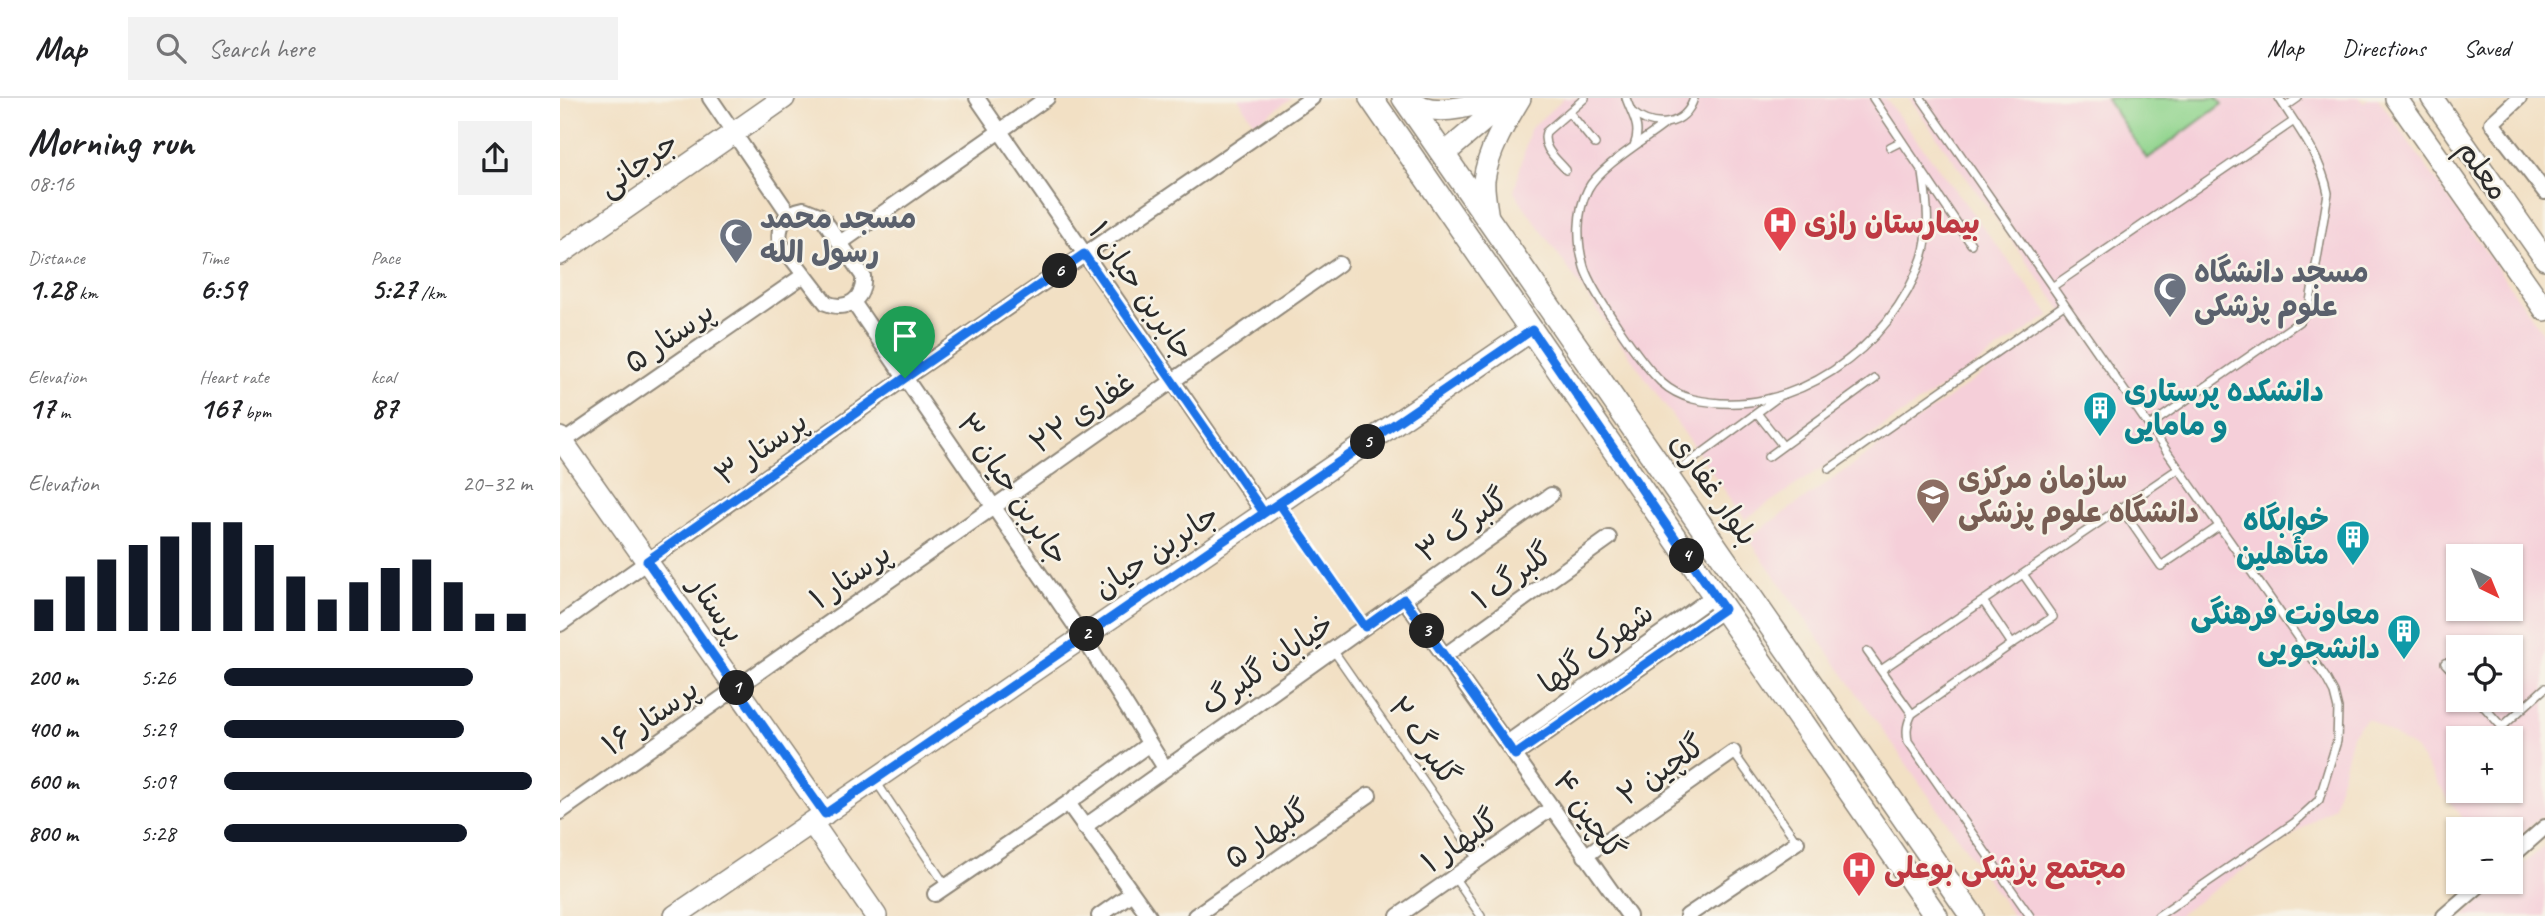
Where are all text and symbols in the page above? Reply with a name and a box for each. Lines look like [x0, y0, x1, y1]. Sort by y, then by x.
search box [128, 17, 618, 80]
text: Map [35, 27, 86, 69]
icon: search [152, 29, 190, 67]
text: Search here [208, 32, 314, 65]
text: Map [2267, 33, 2304, 63]
text: Directions [2342, 33, 2425, 63]
text: Saved [2463, 33, 2510, 63]
text: Morning run [28, 119, 194, 166]
button: share [458, 121, 532, 195]
street label: جرجانی [590, 123, 686, 205]
street label: معلم [2446, 132, 2517, 210]
text: 08:16 [28, 169, 74, 198]
place label: مسجد محمد رسول الله [760, 199, 916, 271]
hospital icon: بیمارستان رازی [1761, 204, 1799, 253]
place label: بیمارستان رازی [1804, 204, 1980, 242]
street label: جابربن حیان ۱ [1080, 214, 1204, 368]
mosque icon: مسجد محمد رسول الله [717, 216, 755, 265]
text: Distance [28, 246, 85, 270]
text: Time [199, 246, 228, 270]
text: Pace [371, 246, 400, 270]
place label: مسجد دانشگاه علوم پزشکی [2194, 253, 2369, 329]
pin: 6 [1042, 254, 1078, 288]
text: 6 [1055, 258, 1064, 282]
text: 1.28 [28, 270, 74, 308]
text: 6:59 [199, 270, 246, 308]
text: 5:27 [371, 270, 417, 308]
mosque icon: مسجد دانشگاه علوم پزشکی [2151, 270, 2189, 319]
text: km [74, 281, 98, 305]
text: /km [417, 281, 446, 305]
street label: پرستار ۵ [617, 292, 721, 382]
pin [875, 306, 935, 378]
icon: arrive [886, 317, 924, 355]
street label: غفاری ۲۲ [1022, 362, 1142, 462]
text: Elevation [28, 365, 86, 389]
text: Heart rate [199, 365, 269, 389]
text: kcal [371, 365, 396, 389]
place label: دانشکده پرستاری و مامایی [2124, 372, 2324, 444]
text: 17 [28, 389, 55, 427]
text: 167 [199, 389, 240, 427]
text: 87 [371, 389, 398, 427]
building icon: دانشکده پرستاری و مامایی [2081, 389, 2119, 438]
text: m [55, 400, 70, 424]
text: bpm [240, 400, 271, 424]
street label: پرستار ۳ [707, 402, 815, 494]
street label: جابربن حیان ۳ [948, 406, 1078, 572]
pin: 5 [1350, 424, 1386, 460]
street label: بلوار غفاری [1661, 425, 1767, 553]
text: 5 [1363, 429, 1372, 453]
place label: سازمان مرکزی دانشگاه علوم پزشکی [1958, 459, 2199, 535]
text: Elevation [28, 469, 99, 498]
text: 20–32 m [462, 469, 532, 498]
school or university icon: سازمان مرکزی دانشگاه علوم پزشکی [1914, 476, 1952, 525]
street label: گلبرگ ۳ [1408, 479, 1516, 571]
street label: جابربن حیان [1086, 495, 1226, 607]
place label: خوابگاه متأهلین [2236, 501, 2329, 573]
building icon: خوابگاه متأهلین [2334, 518, 2372, 567]
street label: پرستار ۱ [802, 534, 898, 618]
street label: گلبرگ ۱ [1464, 534, 1560, 618]
pin: 4 [1670, 538, 1704, 574]
text: 4 [1682, 543, 1691, 567]
north arrow [2446, 544, 2524, 621]
map controls [2446, 544, 2523, 894]
street label: پرستار [679, 566, 754, 650]
street label: شهرک گلها [1531, 594, 1661, 702]
place label: معاونت فرهنگی دانشجویی [2191, 595, 2380, 667]
street label: خیابان گلبرگ [1193, 604, 1341, 724]
building icon: معاونت فرهنگی دانشجویی [2385, 612, 2423, 661]
pin: 3 [1410, 614, 1444, 648]
pin: 2 [1070, 616, 1104, 652]
text: 3 [1422, 618, 1431, 642]
text: 2 [1082, 621, 1091, 645]
button: locate [2446, 635, 2523, 712]
text: 200 m [28, 663, 78, 692]
text: 5:26 [140, 663, 176, 692]
street label: پرستار ۱۶ [594, 670, 706, 764]
pin: 1 [720, 670, 754, 706]
text: 1 [732, 675, 741, 699]
street label: گلبرگ ۲ [1380, 689, 1468, 793]
text: 400 m [28, 715, 78, 744]
text: 5:29 [140, 715, 176, 744]
street label: گلچین ۲ [1610, 726, 1712, 814]
button: + [2446, 726, 2523, 803]
street label: گلچین ۴ [1545, 763, 1633, 867]
text: 600 m [28, 767, 78, 796]
text: 5:09 [140, 767, 176, 796]
street label: گلبهار ۵ [1217, 791, 1317, 877]
street label: گلبهار ۱ [1414, 801, 1506, 881]
button: − [2446, 817, 2523, 894]
text: 800 m [28, 819, 78, 848]
text: 5:28 [140, 819, 176, 848]
hospital icon: مجتمع پزشکی بوعلی [1840, 849, 1878, 898]
place label: مجتمع پزشکی بوعلی [1884, 849, 2126, 890]

